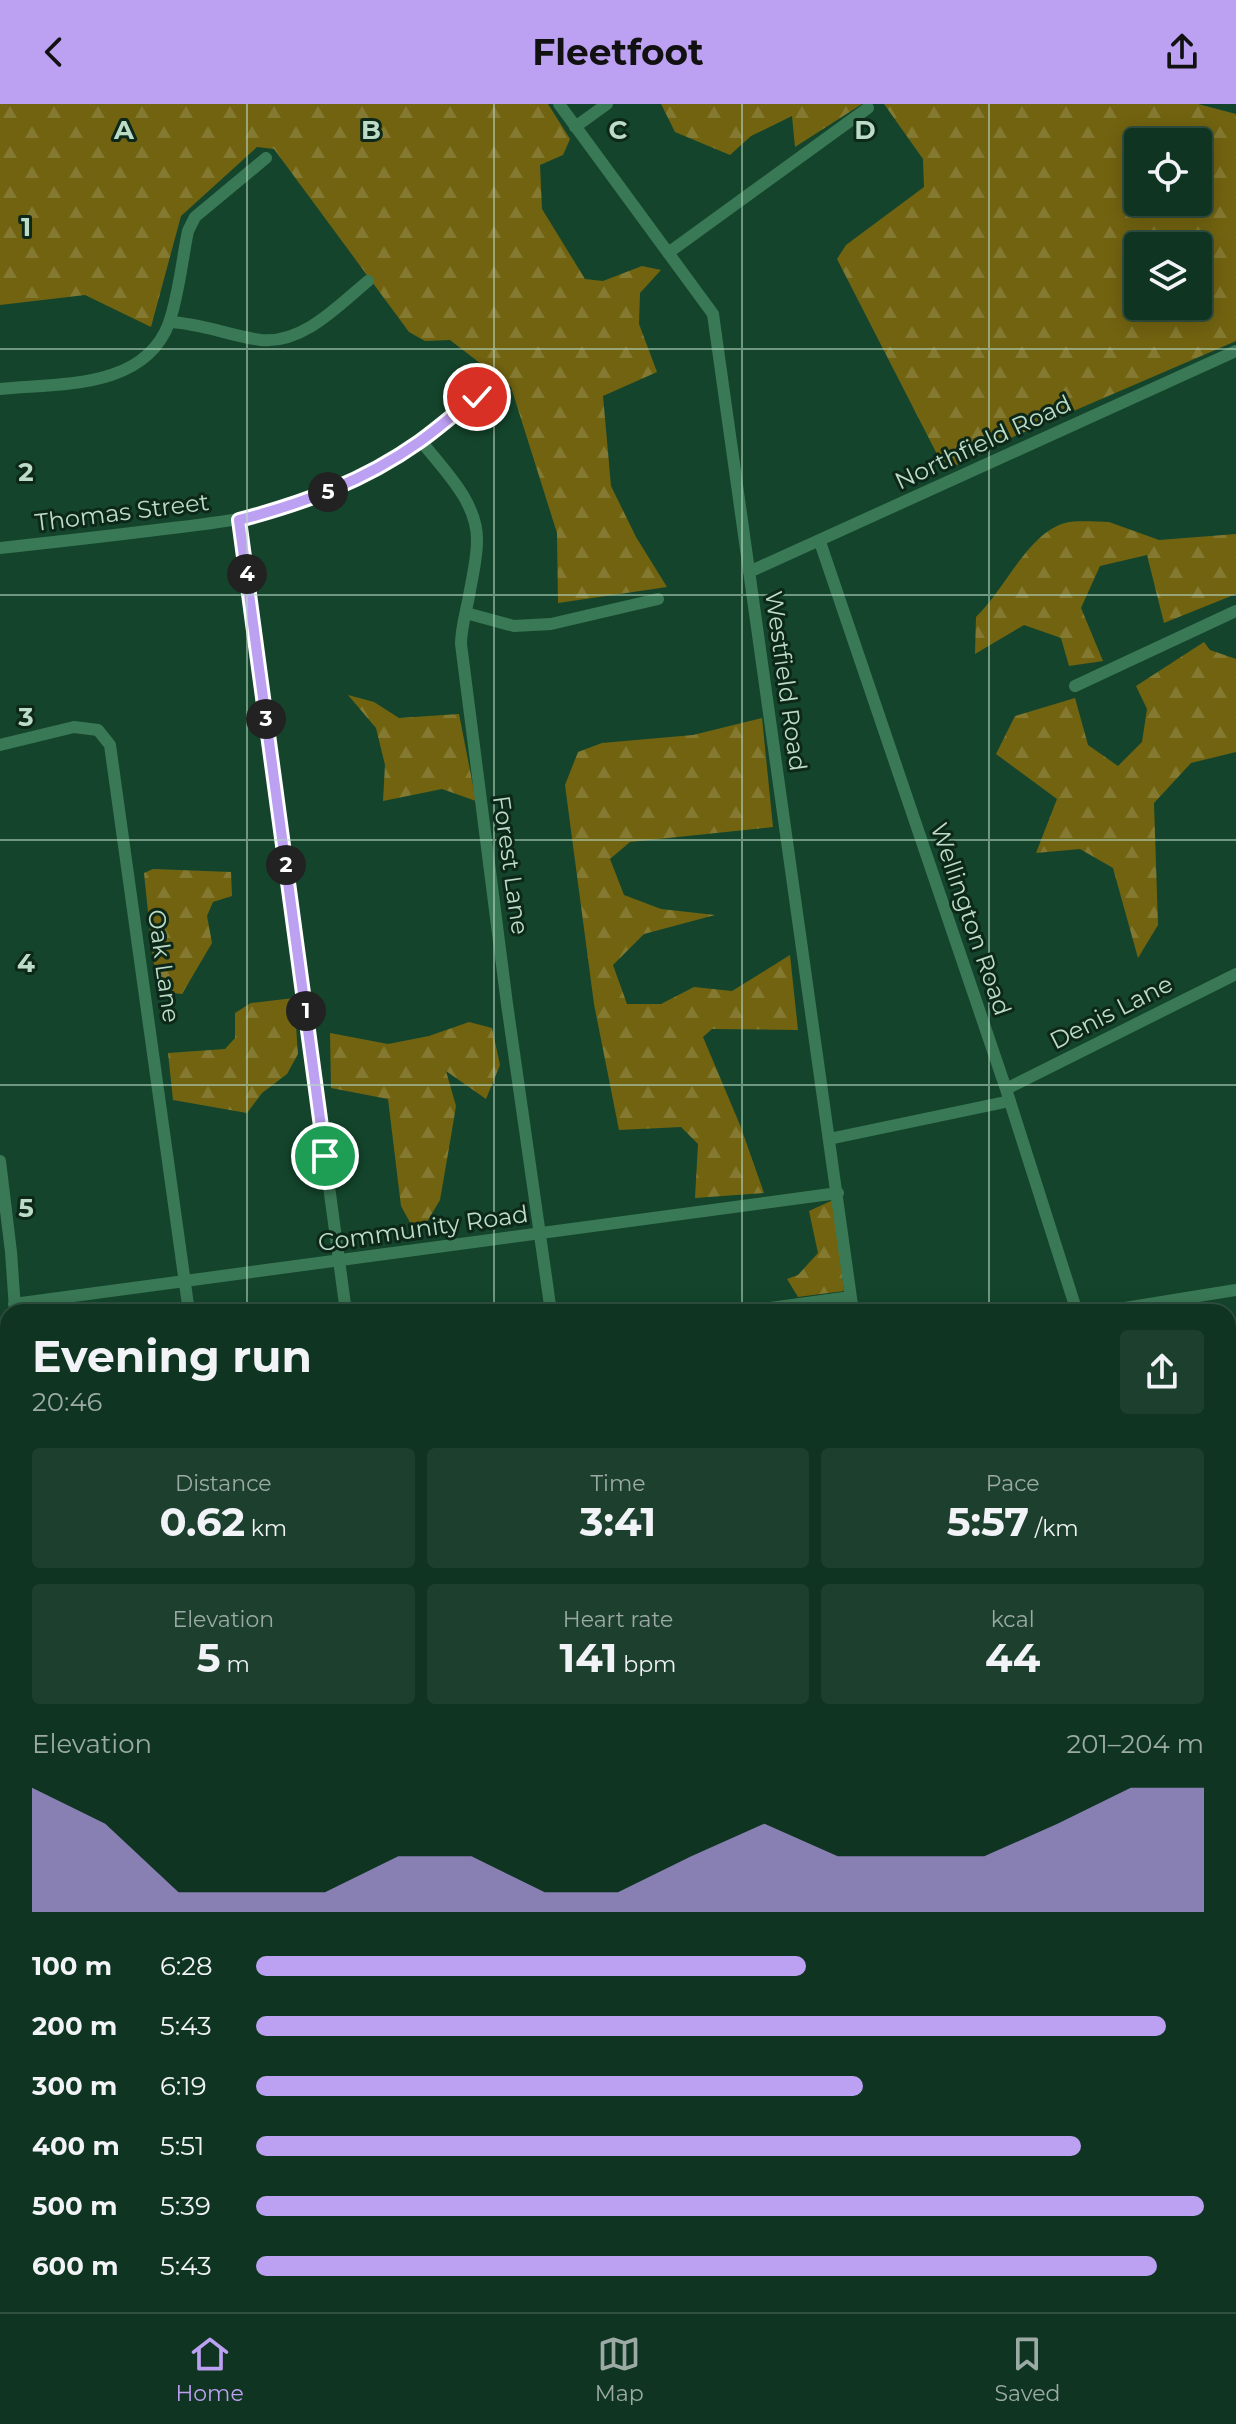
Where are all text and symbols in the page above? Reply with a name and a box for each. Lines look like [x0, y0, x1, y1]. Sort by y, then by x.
icon: back [32, 30, 76, 74]
text: Fleetfoot [532, 30, 704, 74]
icon: share [1160, 30, 1204, 74]
text: A [113, 114, 135, 146]
text: B [361, 114, 381, 146]
text: C [609, 114, 628, 146]
text: D [854, 114, 876, 146]
map controls [1124, 128, 1212, 320]
button: locate [1124, 128, 1212, 216]
text: 1 [21, 211, 31, 243]
button: layers [1124, 232, 1212, 320]
pin [443, 363, 511, 431]
icon: check [455, 375, 499, 419]
street label: Northfield Road [890, 388, 1076, 496]
text: 2 [18, 456, 34, 488]
pin: 5 [308, 472, 348, 512]
text: 5 [321, 478, 335, 505]
street label: Thomas Street [33, 487, 211, 537]
pin: 4 [227, 554, 267, 594]
text: 4 [239, 560, 255, 587]
street label: Westfield Road [759, 589, 813, 773]
pin: 3 [246, 699, 286, 739]
text: 3 [17, 701, 34, 733]
text: 3 [259, 705, 273, 732]
street label: Forest Lane [487, 793, 535, 937]
street label: Wellington Road [924, 819, 1018, 1019]
pin: 2 [266, 845, 306, 885]
text: 2 [280, 851, 292, 878]
street label: Oak Lane [142, 908, 186, 1024]
text: 4 [17, 947, 35, 979]
street label: Denis Lane [1045, 969, 1177, 1055]
pin: 1 [286, 991, 326, 1031]
text: 1 [302, 997, 310, 1024]
pin [291, 1122, 359, 1190]
icon: arrive [303, 1134, 347, 1178]
text: 5 [18, 1192, 34, 1224]
street label: Community Road [316, 1199, 530, 1257]
text: Evening run [32, 1329, 312, 1383]
button: share [1120, 1330, 1204, 1414]
text: 20:46 [32, 1386, 102, 1418]
text: Distance [175, 1470, 272, 1497]
text: Time [590, 1470, 646, 1497]
text: Pace [986, 1470, 1040, 1497]
text: 0.62 [159, 1497, 245, 1546]
text: 3:41 [580, 1497, 656, 1546]
text: 5:57 [947, 1497, 1029, 1546]
text: km [245, 1515, 287, 1542]
text: /km [1029, 1515, 1079, 1542]
text: Elevation [172, 1606, 274, 1633]
text: Heart rate [563, 1606, 673, 1633]
text: kcal [991, 1606, 1035, 1633]
text: 5 [197, 1633, 221, 1682]
text: 141 [560, 1633, 617, 1682]
text: 44 [985, 1633, 1040, 1682]
text: m [221, 1651, 250, 1678]
text: bpm [617, 1651, 676, 1678]
text: Elevation [32, 1728, 152, 1760]
text: 201–204 m [1067, 1728, 1204, 1760]
text: 100 m [32, 1950, 112, 1982]
text: 6:28 [160, 1950, 213, 1982]
text: 200 m [32, 2010, 117, 2042]
text: 5:43 [160, 2010, 212, 2042]
text: 300 m [32, 2070, 117, 2102]
text: 6:19 [160, 2070, 207, 2102]
text: 400 m [32, 2130, 120, 2162]
text: 5:51 [160, 2130, 204, 2162]
text: 500 m [32, 2190, 117, 2222]
text: 5:39 [160, 2190, 211, 2222]
text: 600 m [32, 2250, 119, 2282]
text: 5:43 [160, 2250, 212, 2282]
tab: Home [175, 2332, 244, 2407]
tab: Map [595, 2332, 644, 2407]
tab: Saved [994, 2332, 1061, 2407]

